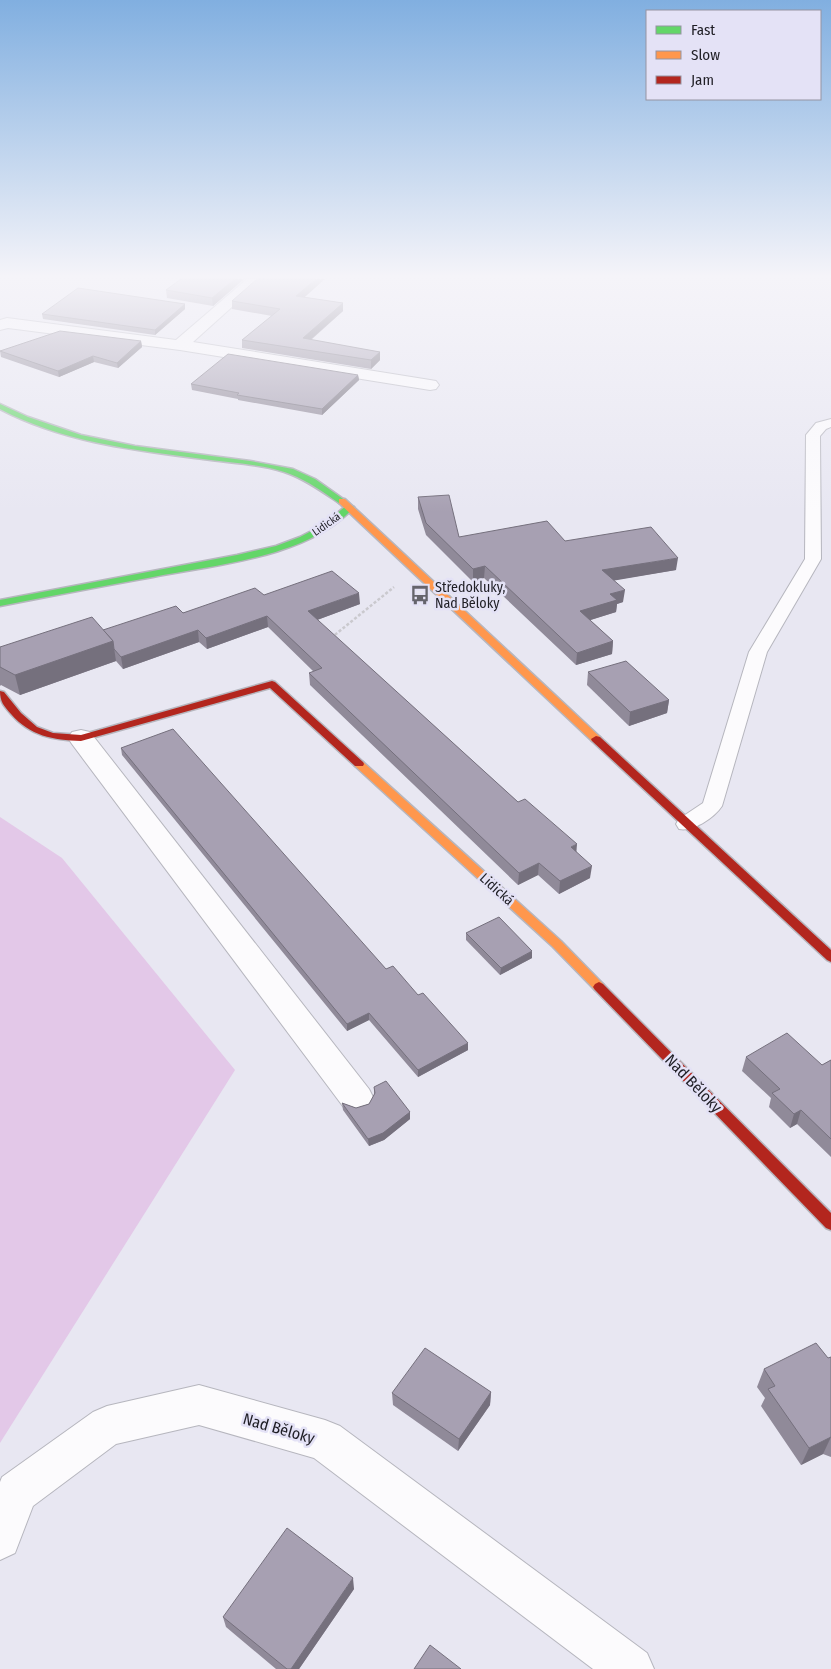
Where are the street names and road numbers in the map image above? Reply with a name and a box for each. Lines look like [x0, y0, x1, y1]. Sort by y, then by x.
street label: Lidická [310, 510, 343, 539]
street label: Lidická [476, 870, 517, 909]
street label: Nad Běloky [661, 1050, 727, 1117]
street label: Nad Běloky [241, 1409, 318, 1448]

